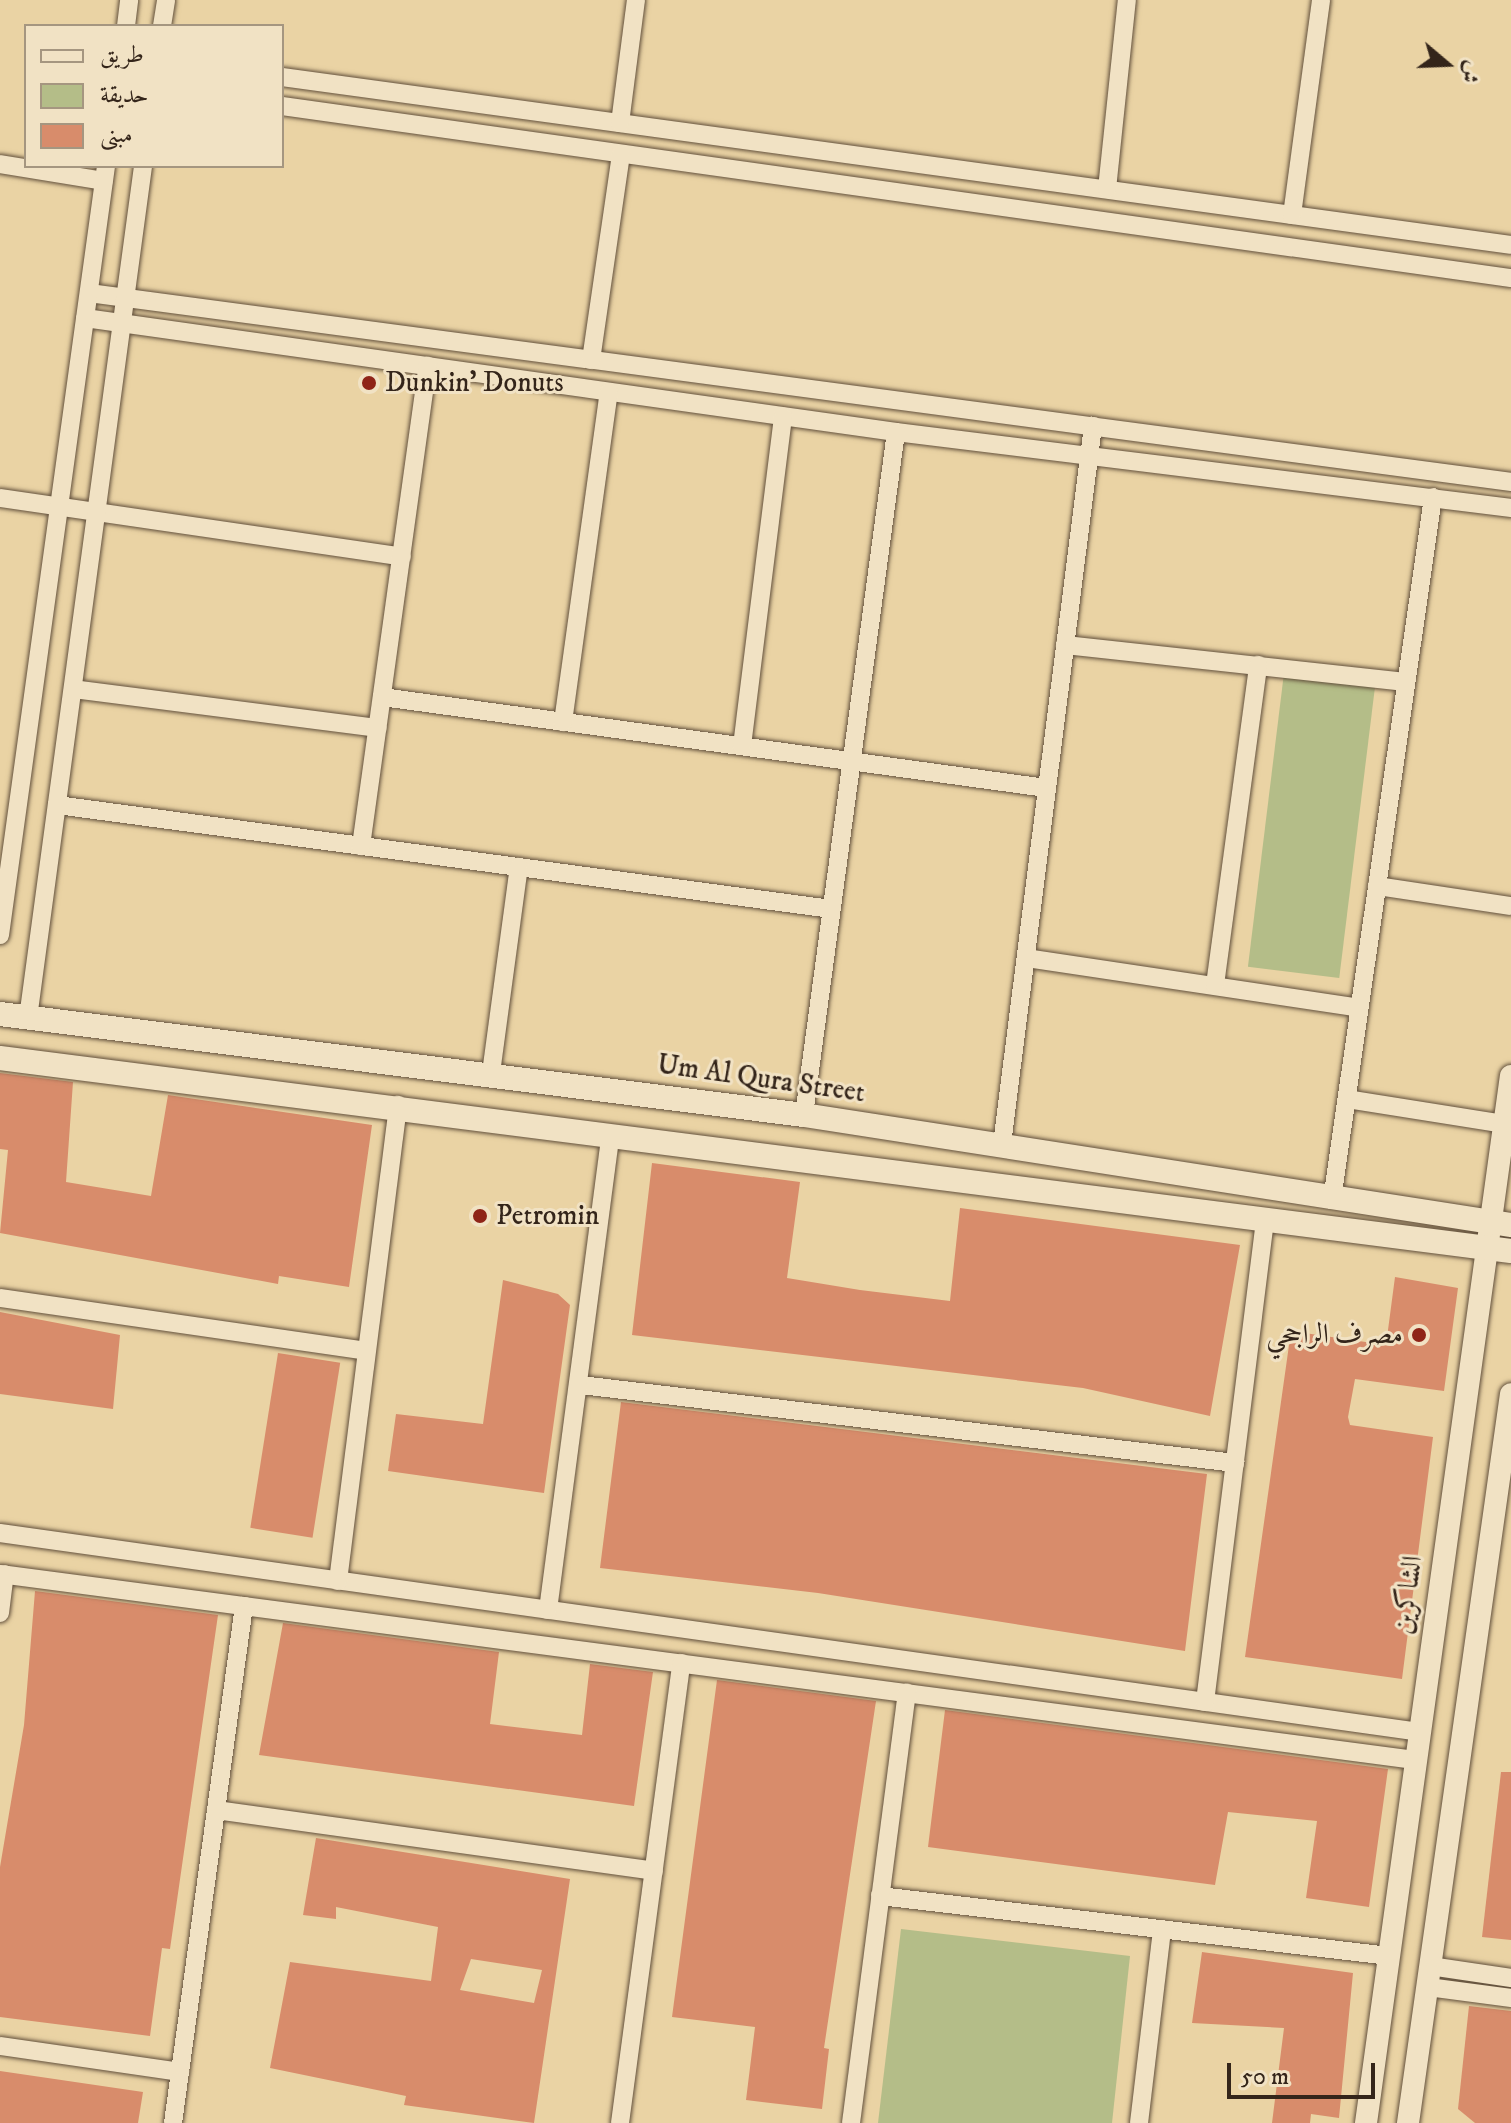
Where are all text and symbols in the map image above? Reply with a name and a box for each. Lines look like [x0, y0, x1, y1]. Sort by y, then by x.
legend [24, 24, 284, 168]
north arrow [1407, 24, 1487, 104]
text: طريق [100, 40, 144, 70]
text: ش [1454, 57, 1486, 87]
text: حديقة [100, 80, 149, 110]
text: مبنى [100, 120, 133, 150]
place label: Dunkin' Donuts [385, 366, 564, 400]
marker: Dunkin' Donuts [360, 374, 378, 392]
street label: Um Al Qura Street [655, 1048, 867, 1110]
place label: Petromin [496, 1199, 599, 1233]
marker: Petromin [471, 1207, 489, 1225]
place label: مصرف الراجحي [1266, 1318, 1403, 1352]
marker: مصرف الراجحي [1410, 1326, 1428, 1344]
street label: الشاكرين [1386, 1554, 1430, 1636]
scale bar [1231, 2047, 1379, 2097]
text: 50 m [1241, 2062, 1289, 2092]

